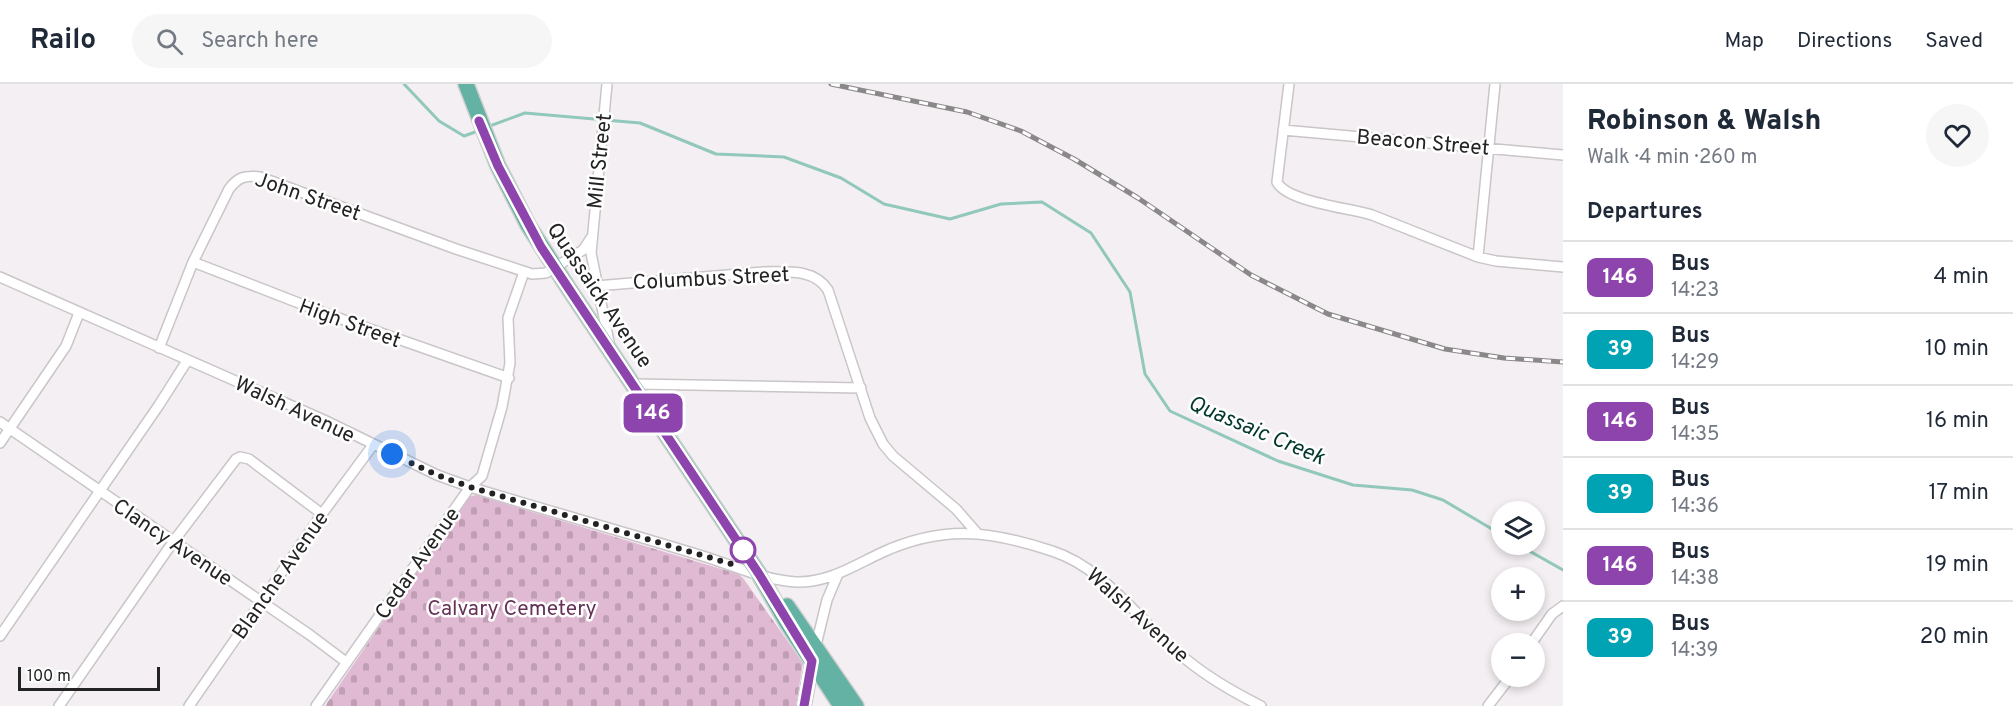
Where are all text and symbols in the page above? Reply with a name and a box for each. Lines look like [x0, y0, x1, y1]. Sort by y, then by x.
search box [132, 14, 552, 68]
text: Railo [30, 23, 96, 59]
icon: search [153, 25, 186, 58]
text: Search here [201, 28, 319, 55]
text: Map [1724, 28, 1764, 55]
text: Directions [1797, 28, 1892, 55]
text: Saved [1925, 28, 1983, 55]
text: Robinson & Walsh [1587, 104, 1821, 140]
button: heart [1926, 104, 1989, 167]
street label: Mill Street [582, 112, 619, 210]
street label: Beacon Street [1355, 124, 1490, 163]
text: Walk · 4 min · 260 m [1587, 145, 1758, 171]
street label: John Street [251, 167, 364, 228]
text: Departures [1587, 199, 1703, 226]
street label: Quassaick Avenue [540, 218, 658, 374]
text: Bus [1671, 251, 1710, 278]
street label: Columbus Street [632, 262, 790, 297]
text: 146 [1603, 264, 1637, 291]
text: 4 min [1934, 264, 1989, 291]
text: 14:23 [1671, 278, 1719, 304]
street label: High Street [295, 294, 404, 355]
text: Bus [1671, 323, 1710, 350]
text: 39 [1607, 336, 1633, 363]
text: 10 min [1925, 336, 1989, 363]
text: 14:29 [1671, 350, 1719, 376]
street label: Walsh Avenue [230, 371, 359, 450]
water label: Quassaic Creek [1184, 390, 1329, 473]
line badge: 146 [618, 394, 688, 432]
text: Bus [1671, 395, 1710, 422]
text: 146 [636, 400, 670, 427]
text: 146 [1603, 408, 1637, 435]
text: 16 min [1926, 408, 1989, 435]
text: 14:35 [1671, 422, 1719, 448]
your location [377, 439, 407, 469]
text: Bus [1671, 467, 1710, 494]
text: 39 [1607, 480, 1633, 507]
text: 17 min [1929, 480, 1989, 507]
street label: Clancy Avenue [107, 493, 237, 593]
text: 14:36 [1671, 494, 1719, 520]
map controls [1491, 501, 1545, 687]
button: layers [1491, 501, 1545, 555]
street label: Cedar Avenue [370, 502, 467, 625]
street label: Blanche Avenue [227, 506, 336, 645]
unlabelled marker [730, 537, 756, 563]
text: Bus [1671, 539, 1710, 566]
text: 146 [1603, 552, 1637, 579]
text: 19 min [1926, 552, 1989, 579]
street label: Walsh Avenue [1080, 563, 1194, 670]
text: 14:38 [1671, 566, 1719, 592]
button: + [1491, 567, 1545, 621]
park label: Calvary Cemetery [427, 596, 597, 623]
text: Bus [1671, 611, 1710, 638]
text: 39 [1607, 624, 1633, 651]
text: 20 min [1920, 624, 1989, 651]
button: − [1491, 633, 1545, 687]
text: 14:39 [1671, 638, 1719, 664]
scale bar [18, 664, 160, 692]
text: 100 m [27, 667, 71, 687]

